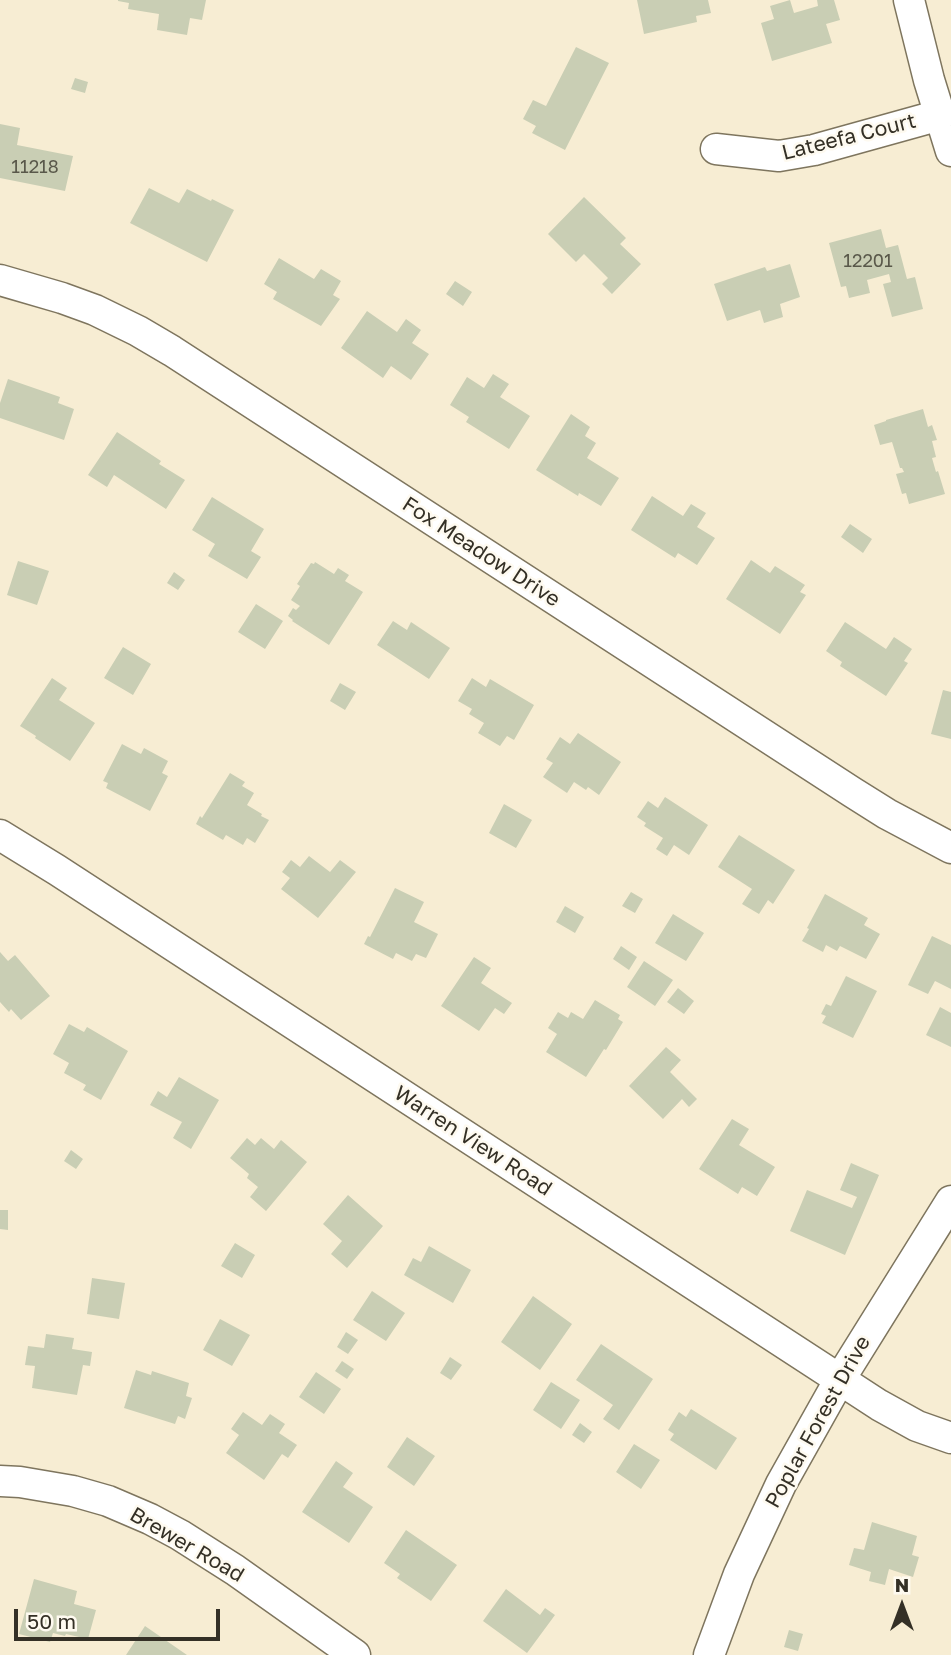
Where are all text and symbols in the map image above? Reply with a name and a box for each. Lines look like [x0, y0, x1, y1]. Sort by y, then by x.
street label: Lateefa Court [779, 108, 919, 166]
house number: 11218 [11, 156, 59, 178]
house number: 12201 [843, 250, 893, 272]
street label: Fox Meadow Drive [397, 492, 565, 612]
street label: Warren View Road [389, 1081, 557, 1201]
street label: Poplar Forest Drive [760, 1332, 876, 1512]
street label: Brewer Road [125, 1502, 249, 1588]
north arrow [867, 1571, 937, 1641]
text: N [895, 1573, 909, 1596]
scale bar [18, 1596, 224, 1640]
text: 50 m [27, 1608, 76, 1634]

